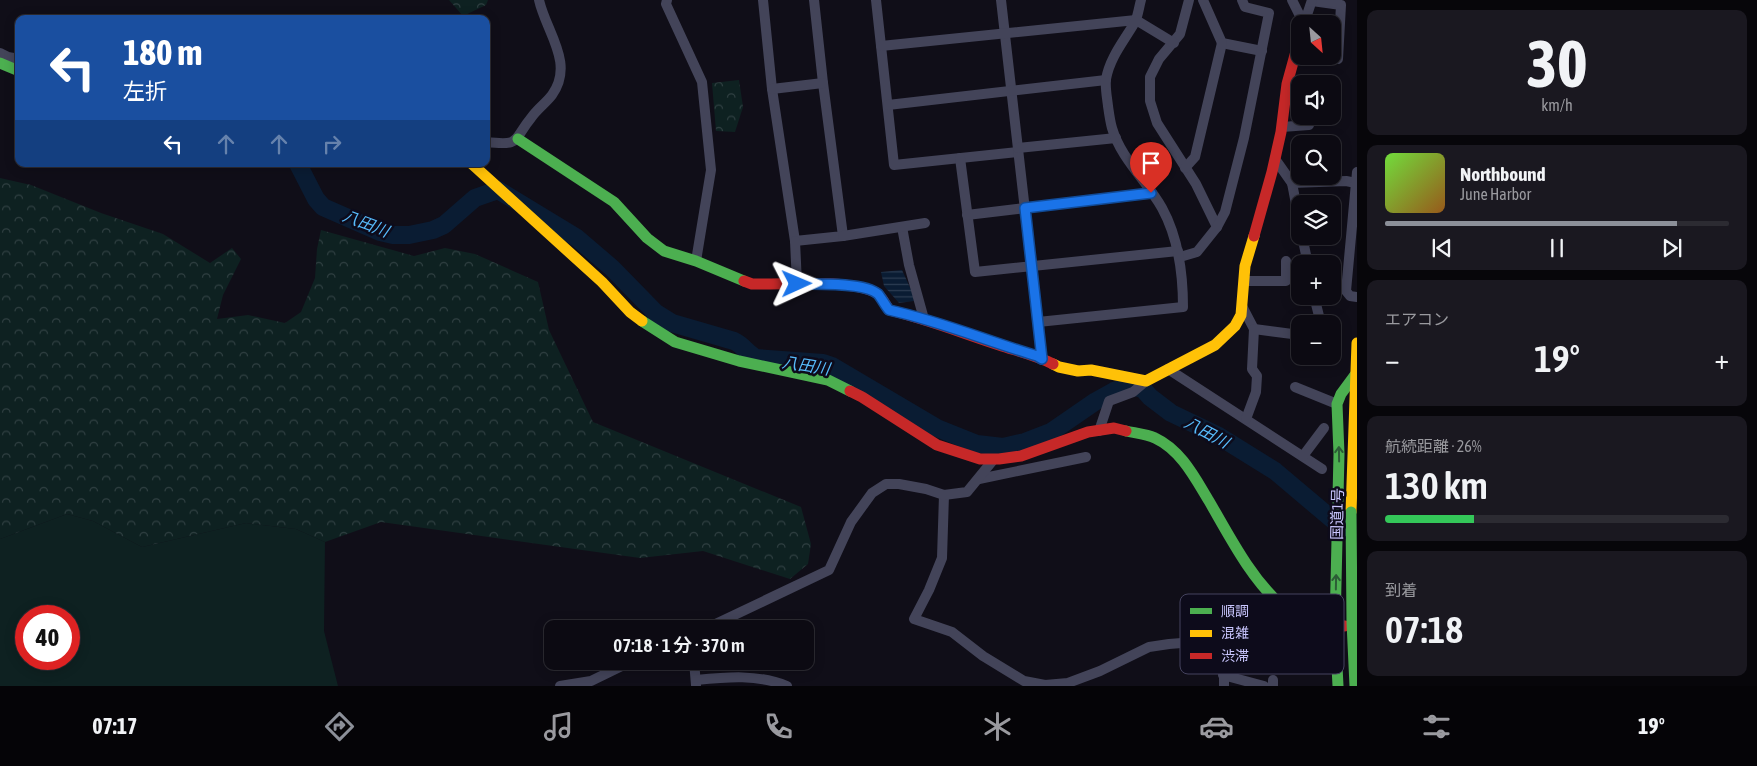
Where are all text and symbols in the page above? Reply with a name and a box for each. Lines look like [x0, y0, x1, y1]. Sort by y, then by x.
north arrow [1291, 15, 1341, 65]
map controls [1291, 15, 1341, 365]
text: 30 [1526, 26, 1588, 101]
text: 180 m [123, 32, 202, 72]
icon: left [40, 35, 105, 100]
button: sound [1291, 75, 1341, 125]
text: 左折 [123, 78, 167, 104]
text: km/h [1541, 96, 1573, 114]
icon: left [159, 130, 187, 158]
icon: ahead [212, 130, 240, 158]
icon: ahead [265, 130, 293, 158]
icon: right [318, 130, 346, 158]
button: search [1291, 135, 1341, 185]
pin [1130, 142, 1172, 193]
icon: arrive [1137, 149, 1165, 177]
text: Northbound [1460, 163, 1546, 185]
text: June Harbor [1460, 185, 1531, 203]
button: layers [1291, 195, 1341, 245]
water label: 八田川 [340, 206, 393, 241]
icon: previous [1428, 234, 1456, 262]
icon: pause [1543, 234, 1571, 262]
icon: next [1658, 234, 1686, 262]
button: + [1291, 255, 1341, 305]
position arrow [770, 257, 822, 309]
text: エアコン [1385, 310, 1449, 328]
button: − [1291, 315, 1341, 365]
text: 19° [1534, 337, 1580, 380]
text: − [1385, 343, 1400, 375]
text: + [1714, 343, 1729, 375]
water label: 八田川 [781, 352, 833, 378]
water label: 八田川 [1182, 413, 1234, 452]
text: 航続距離 · 26% [1385, 437, 1482, 455]
one-way arrow [1334, 446, 1344, 462]
text: 130 km [1385, 464, 1488, 507]
street label: 国道1号 [1328, 488, 1346, 540]
one-way arrow [1332, 575, 1341, 591]
text: 到着 [1385, 581, 1417, 599]
legend [1180, 594, 1344, 674]
text: 順調 [1221, 603, 1249, 619]
speed limit sign: 40 [15, 605, 80, 670]
text: 07:18 [1385, 608, 1463, 651]
text: 混雑 [1221, 625, 1249, 641]
text: 07:18 · 1 分 · 370 m [613, 634, 745, 656]
text: 渋滞 [1221, 648, 1249, 664]
icon: directions [322, 709, 357, 744]
icon: music [541, 709, 576, 744]
icon: phone [761, 709, 796, 744]
icon: climate [980, 709, 1015, 744]
icon: car [1199, 709, 1234, 744]
icon: filters [1419, 709, 1454, 744]
text: 07:17 [92, 713, 137, 739]
text: 19° [1638, 713, 1665, 739]

